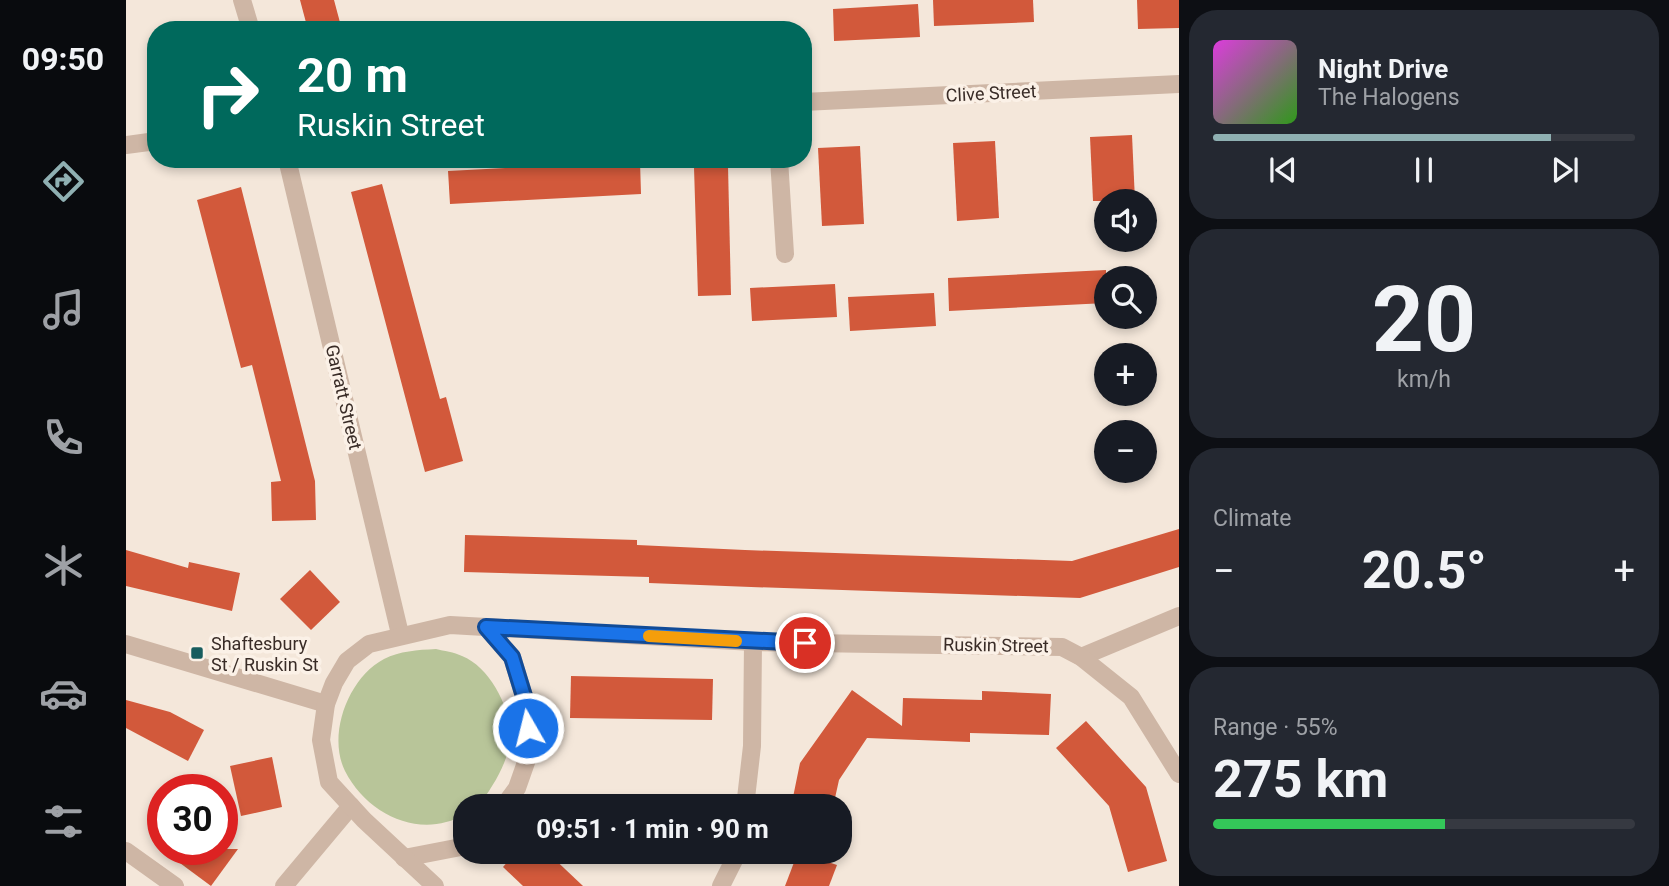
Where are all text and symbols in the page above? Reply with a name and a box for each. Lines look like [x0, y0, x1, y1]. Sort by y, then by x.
text: 09:50 [22, 40, 104, 78]
text: 20 m [297, 47, 408, 104]
icon: right [182, 49, 273, 140]
text: Night Drive [1318, 54, 1448, 84]
street label: Clive Street [945, 80, 1037, 106]
text: The Halogens [1318, 84, 1460, 111]
text: Ruskin Street [297, 106, 485, 144]
icon: previous [1264, 151, 1302, 189]
icon: pause [1405, 151, 1443, 189]
icon: next [1546, 151, 1584, 189]
icon: directions [39, 157, 88, 206]
map controls [1094, 189, 1157, 483]
button: sound [1094, 189, 1157, 252]
button: search [1094, 266, 1157, 329]
text: 20 [1372, 267, 1476, 373]
icon: music [39, 285, 88, 334]
street label: Garratt Street [322, 342, 366, 452]
button: + [1094, 343, 1157, 406]
text: km/h [1397, 366, 1451, 393]
icon: phone [39, 413, 88, 462]
button: − [1094, 420, 1157, 483]
text: Climate [1213, 505, 1292, 532]
text: 20.5° [1362, 540, 1487, 601]
icon: climate [39, 541, 88, 590]
text: − [1213, 549, 1235, 593]
text: + [1613, 549, 1635, 593]
pin [775, 613, 835, 673]
icon: arrive [786, 624, 824, 662]
place label: Shaftesbury St / Ruskin St [211, 633, 319, 675]
street label: Ruskin Street [943, 634, 1049, 656]
marker: Shaftesbury St / Ruskin St [189, 645, 205, 661]
icon: car [39, 669, 88, 718]
position arrow [491, 691, 565, 765]
text: Range · 55% [1213, 714, 1338, 741]
text: 275 km [1213, 749, 1388, 810]
speed limit sign: 30 [147, 774, 238, 865]
icon: filters [39, 797, 88, 846]
text: 09:51 · 1 min · 90 m [536, 814, 769, 844]

